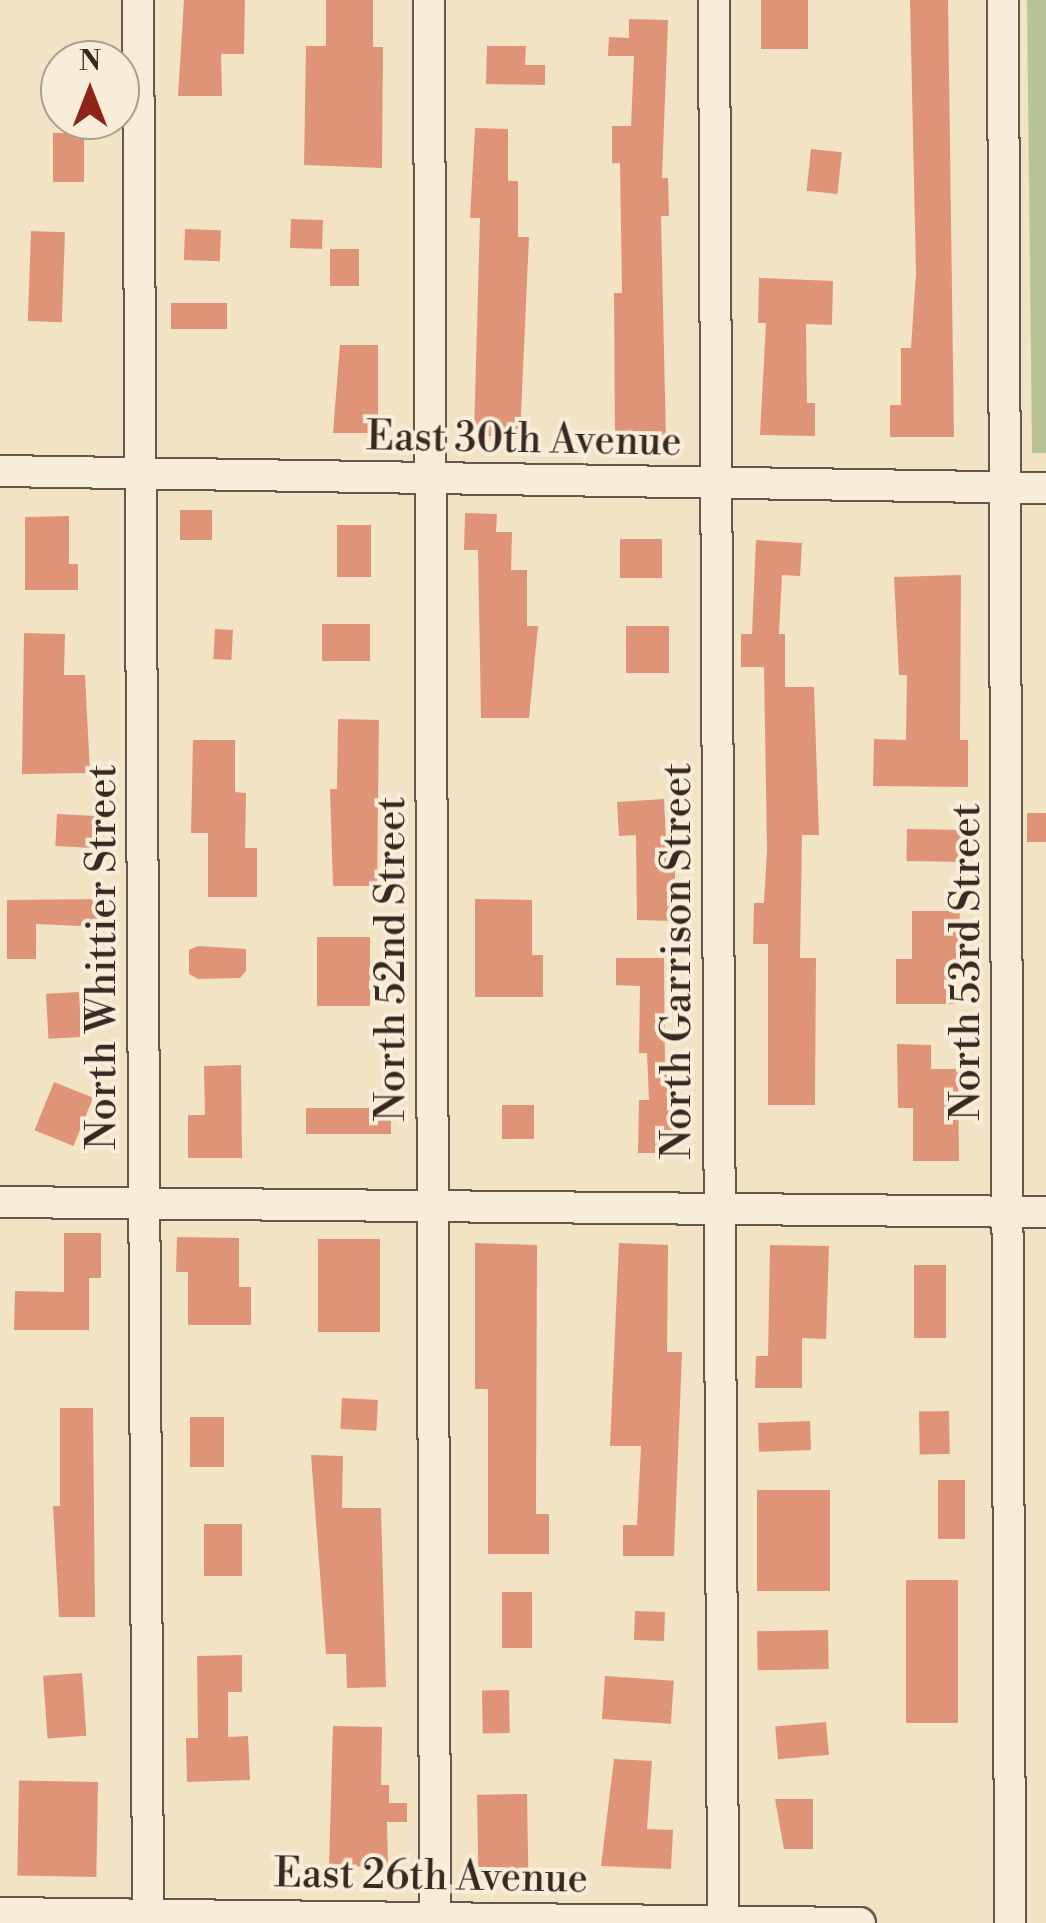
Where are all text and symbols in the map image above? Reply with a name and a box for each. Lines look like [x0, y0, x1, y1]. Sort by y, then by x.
north arrow [40, 40, 140, 140]
text: N [79, 44, 101, 79]
street label: East 30th Avenue [366, 413, 682, 467]
street label: North Garrison Street [654, 763, 702, 1159]
street label: North Whittier Street [79, 764, 127, 1150]
street label: North 52nd Street [368, 796, 416, 1122]
street label: North 53rd Street [943, 803, 991, 1121]
street label: East 26th Avenue [274, 1850, 588, 1904]

